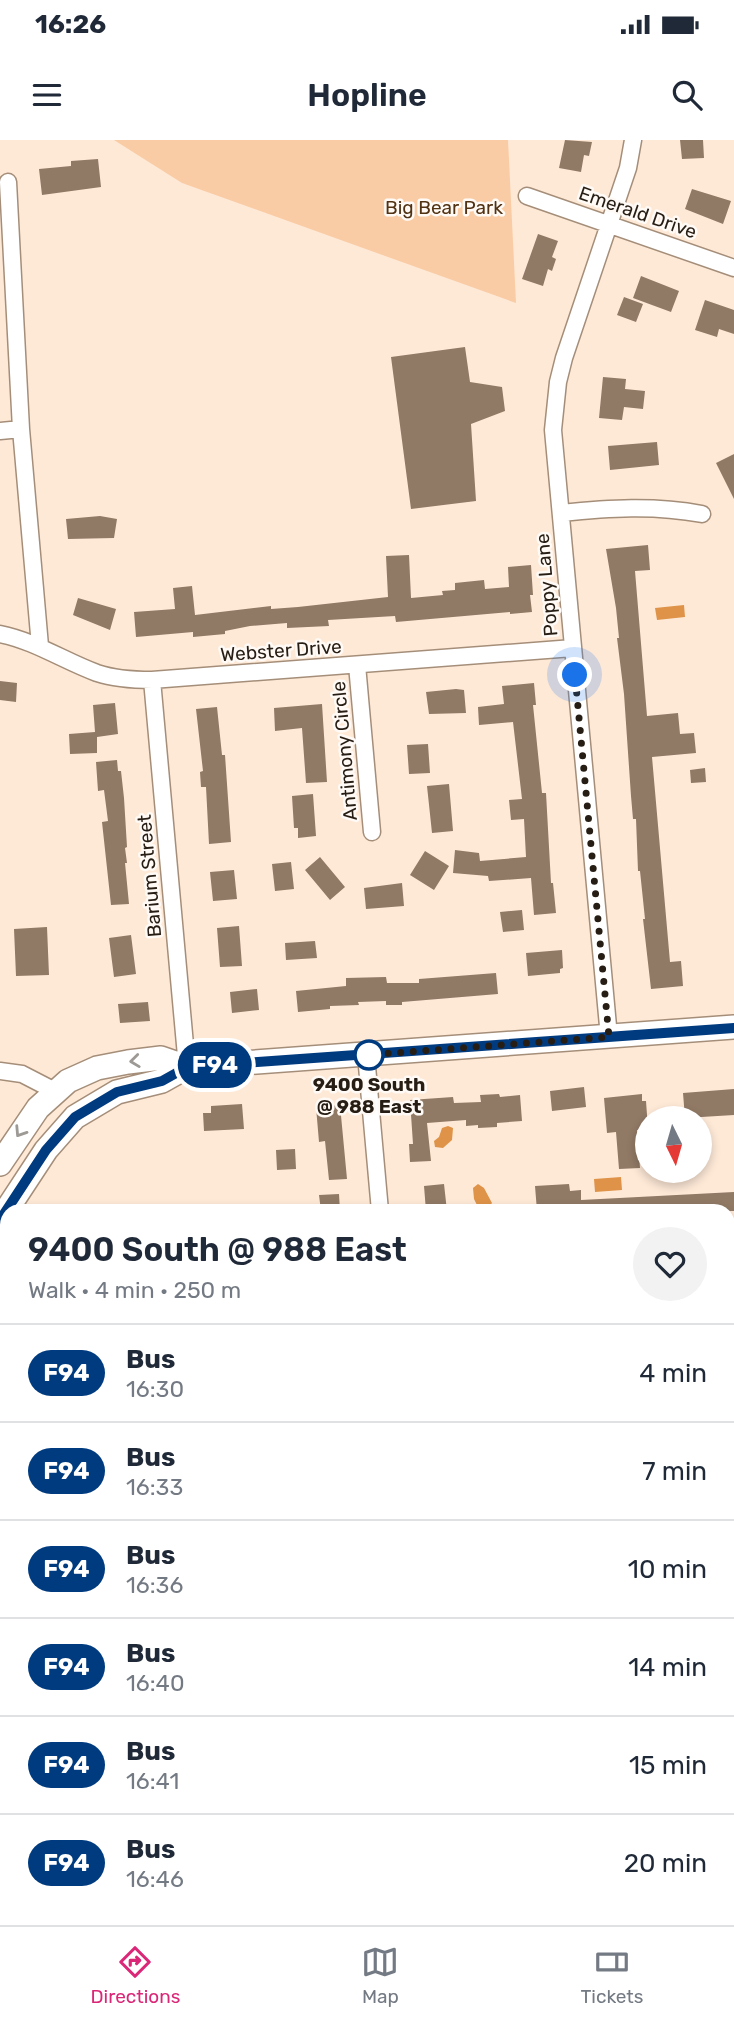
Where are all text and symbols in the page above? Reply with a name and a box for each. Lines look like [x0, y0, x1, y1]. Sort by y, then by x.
text: 16:26 [35, 9, 106, 40]
icon: menu [28, 76, 66, 114]
text: Hopline [307, 76, 427, 114]
icon: search [668, 76, 706, 114]
street label: Emerald Drive [576, 182, 700, 243]
park label: Big Bear Park [385, 196, 503, 219]
street label: Poppy Lane [531, 533, 562, 637]
street label: Webster Drive [220, 635, 343, 666]
your location [557, 657, 592, 692]
street label: Antimony Circle [327, 680, 362, 822]
street label: Barium Street [133, 813, 166, 938]
marker: 9400 South @ 988 East [354, 1040, 384, 1070]
line badge: F94 [175, 1042, 255, 1088]
text: F94 [192, 1051, 238, 1079]
one-way arrow [129, 1054, 141, 1069]
place label: 9400 South @ 988 East [313, 1073, 425, 1118]
north arrow [635, 1106, 712, 1183]
map controls [635, 1106, 712, 1183]
one-way arrow [16, 1125, 29, 1138]
button: heart [633, 1227, 707, 1301]
text: 9400 South @ 988 East [28, 1230, 407, 1269]
text: Walk · 4 min · 250 m [28, 1276, 241, 1304]
text: Bus [126, 1344, 175, 1375]
text: 4 min [639, 1358, 707, 1389]
text: F94 [43, 1359, 90, 1387]
text: 16:30 [126, 1375, 184, 1403]
text: Bus [126, 1442, 175, 1473]
text: 7 min [642, 1456, 707, 1487]
text: F94 [43, 1457, 90, 1485]
text: 16:33 [126, 1473, 183, 1501]
text: Bus [126, 1540, 175, 1571]
text: 10 min [628, 1554, 707, 1585]
text: F94 [43, 1555, 90, 1583]
text: 16:36 [126, 1571, 183, 1599]
text: Bus [126, 1638, 175, 1669]
text: 14 min [628, 1652, 707, 1683]
text: F94 [43, 1653, 90, 1681]
text: 16:40 [126, 1669, 185, 1697]
text: Bus [126, 1736, 175, 1767]
text: 15 min [629, 1750, 707, 1781]
text: F94 [43, 1751, 90, 1779]
text: 16:41 [126, 1767, 179, 1795]
text: Bus [126, 1834, 175, 1865]
text: 20 min [624, 1848, 707, 1879]
text: F94 [43, 1849, 90, 1877]
text: 16:46 [126, 1865, 184, 1893]
tab: Directions [90, 1943, 180, 2008]
tab: Map [361, 1943, 399, 2008]
tab: Tickets [580, 1943, 644, 2008]

